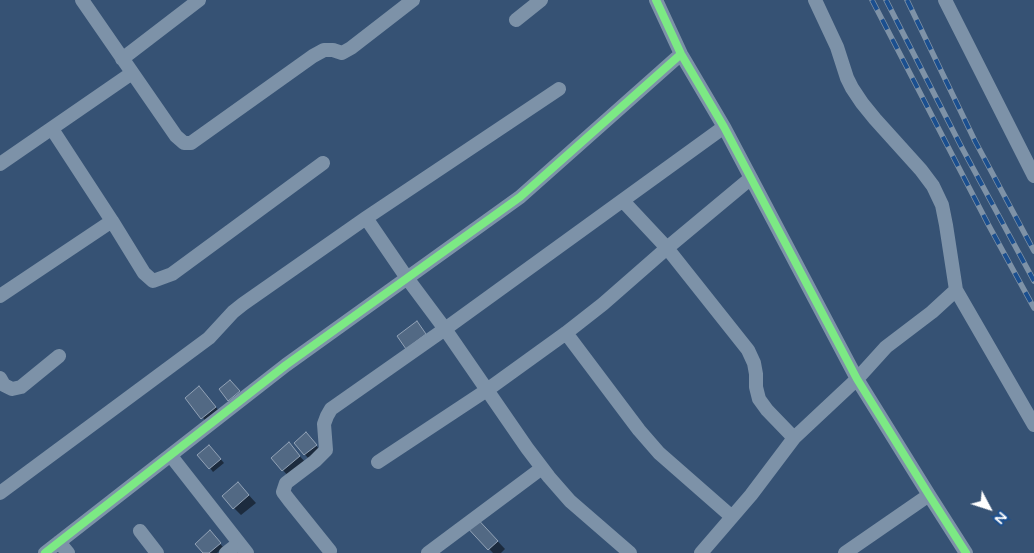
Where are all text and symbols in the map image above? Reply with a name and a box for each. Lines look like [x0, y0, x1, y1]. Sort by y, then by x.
north arrow [964, 483, 1014, 533]
text: N [991, 508, 1011, 528]

